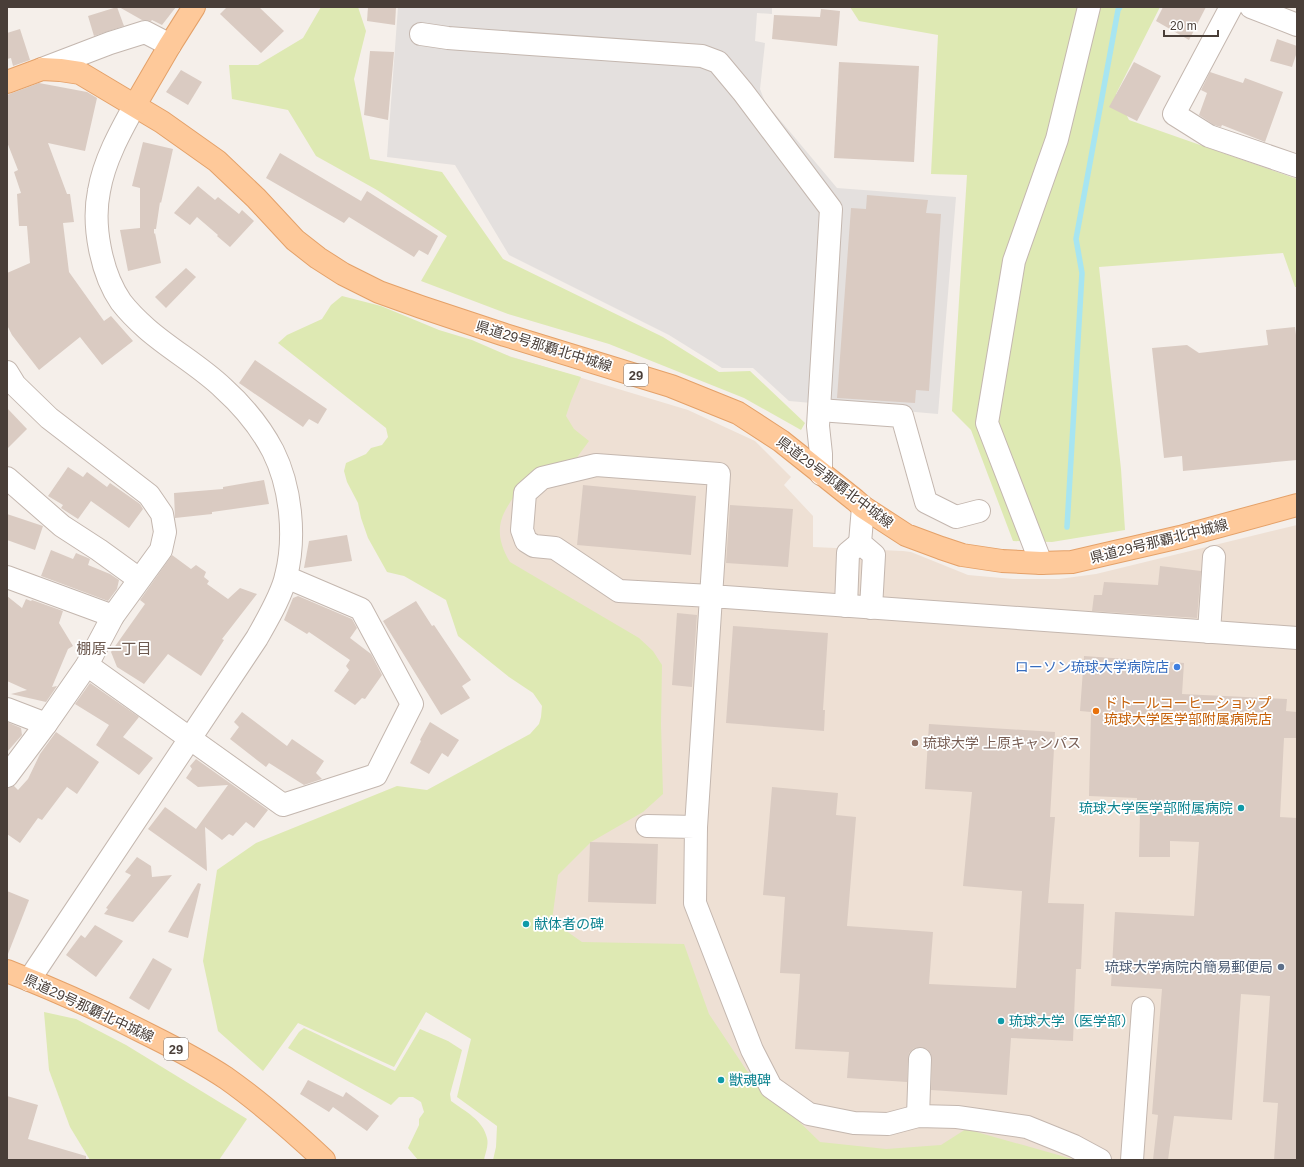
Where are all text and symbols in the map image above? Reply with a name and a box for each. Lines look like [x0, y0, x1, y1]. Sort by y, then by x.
scale bar [1164, 12, 1218, 38]
text: 20 m [1170, 19, 1197, 33]
street label: 県道29号那覇北中城線 [474, 318, 614, 374]
road number: 29 [624, 364, 648, 386]
street label: 県道29号那覇北中城線 [774, 433, 896, 531]
street label: 県道29号那覇北中城線 [1088, 516, 1230, 566]
district label: 棚原一丁目 [76, 640, 152, 657]
place label: ローソン琉球大学病院店 [1015, 659, 1169, 675]
marker: ローソン琉球大学病院店 [1172, 662, 1182, 672]
place label: ドトールコーヒーショップ 琉球大学医学部附属病院店 [1104, 695, 1272, 727]
marker: ドトールコーヒーショップ 琉球大学医学部附属病院店 [1091, 706, 1101, 716]
place label: 琉球大学 上原キャンパス [923, 735, 1081, 751]
marker: 琉球大学 上原キャンパス [910, 738, 920, 748]
place label: 琉球大学医学部附属病院 [1079, 800, 1233, 816]
marker: 琉球大学医学部附属病院 [1236, 803, 1246, 813]
place label: 献体者の碑 [534, 916, 604, 932]
marker: 献体者の碑 [521, 919, 531, 929]
place label: 琉球大学病院内簡易郵便局 [1105, 959, 1273, 975]
marker: 琉球大学病院内簡易郵便局 [1276, 962, 1286, 972]
street label: 県道29号那覇北中城線 [21, 971, 157, 1045]
place label: 琉球大学（医学部） [1009, 1013, 1135, 1029]
marker: 琉球大学（医学部） [996, 1016, 1006, 1026]
road number: 29 [164, 1038, 188, 1060]
place label: 獣魂碑 [729, 1072, 771, 1088]
marker: 獣魂碑 [716, 1075, 726, 1085]

